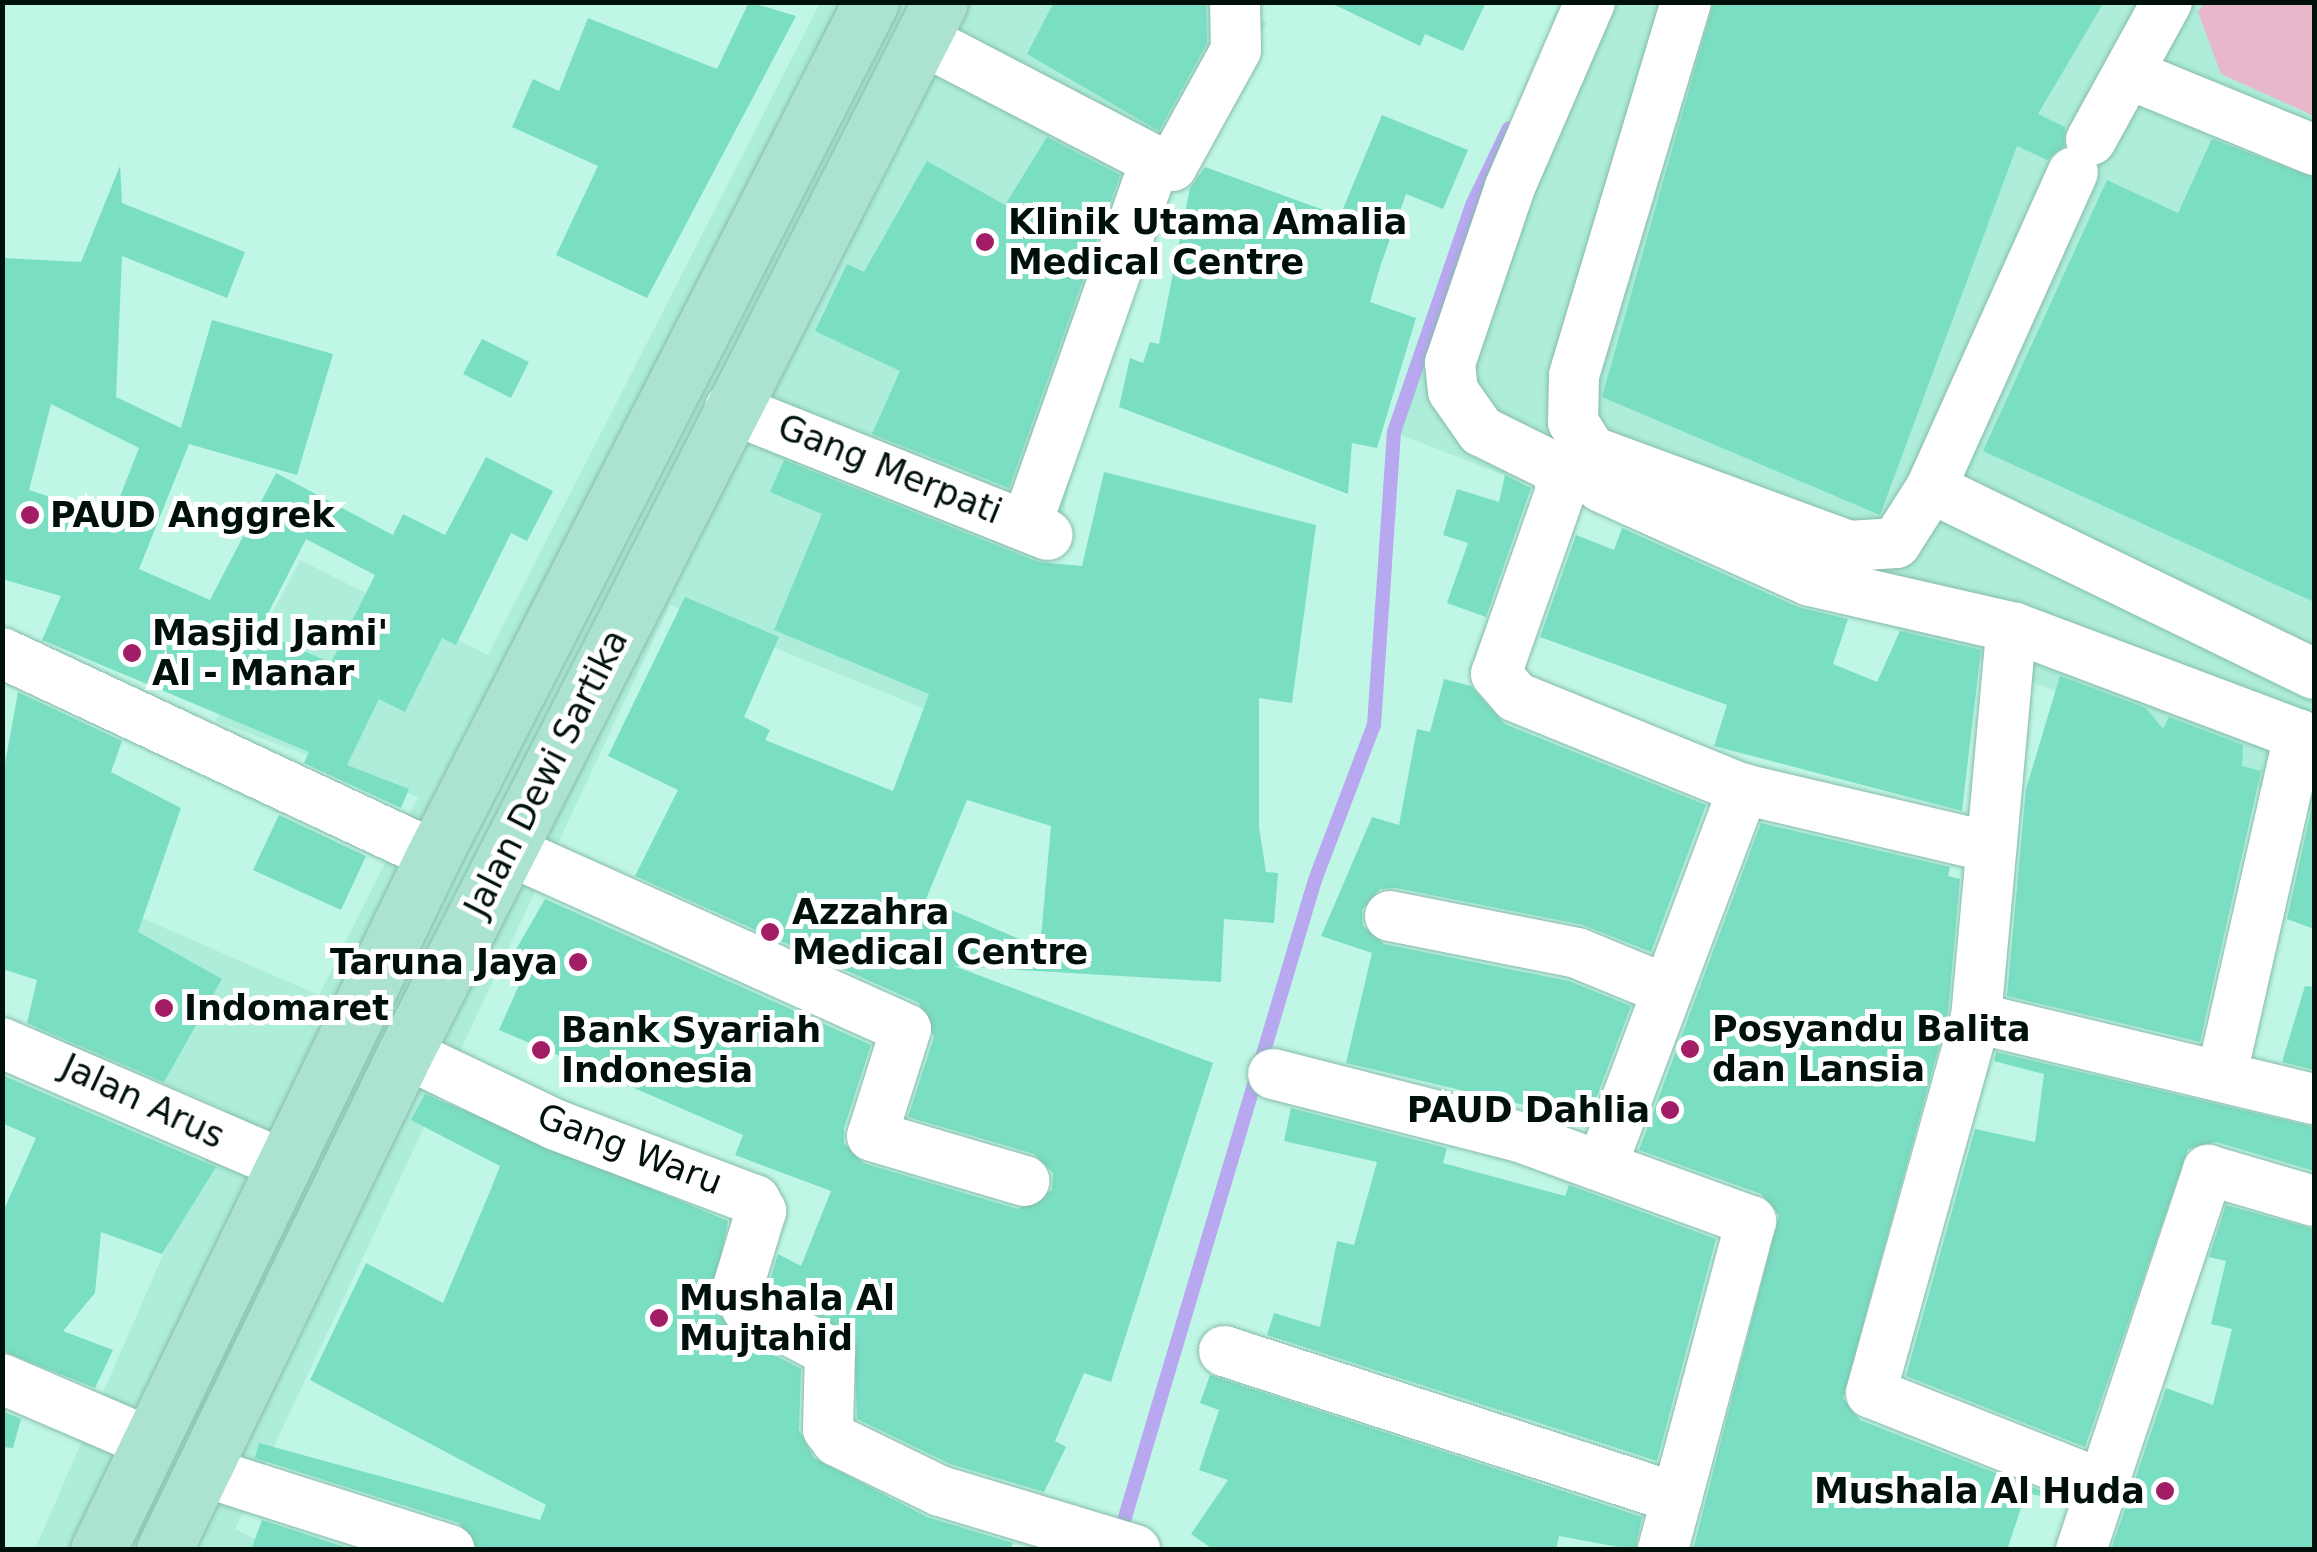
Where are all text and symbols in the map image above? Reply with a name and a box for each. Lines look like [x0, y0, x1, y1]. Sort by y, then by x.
place label: Klinik Utama Amalia Medical Centre [1008, 201, 1407, 283]
marker: Klinik Utama Amalia Medical Centre [972, 229, 998, 255]
street label: Gang Merpati [772, 405, 1008, 533]
place label: PAUD Anggrek [50, 494, 334, 536]
marker: PAUD Anggrek [19, 504, 41, 526]
place label: Masjid Jami' Al - Manar [152, 612, 388, 694]
street label: Jalan Dewi Sartika [455, 622, 637, 924]
marker: Masjid Jami' Al - Manar [121, 642, 143, 664]
place label: Azzahra Medical Centre [792, 891, 1088, 973]
marker: Azzahra Medical Centre [757, 919, 783, 945]
place label: Taruna Jaya [330, 941, 558, 983]
marker: Taruna Jaya [567, 951, 589, 973]
place label: Indomaret [184, 987, 389, 1029]
marker: Indomaret [153, 997, 175, 1019]
place label: Posyandu Balita dan Lansia [1712, 1008, 2031, 1090]
place label: Bank Syariah Indonesia [561, 1009, 821, 1091]
marker: Posyandu Balita dan Lansia [1677, 1036, 1703, 1062]
marker: Bank Syariah Indonesia [530, 1039, 552, 1061]
street label: Jalan Arus [55, 1045, 231, 1157]
place label: PAUD Dahlia [1407, 1089, 1650, 1131]
street label: Gang Waru [532, 1095, 728, 1203]
marker: PAUD Dahlia [1659, 1099, 1681, 1121]
place label: Mushala Al Mujtahid [679, 1277, 895, 1359]
marker: Mushala Al Mujtahid [648, 1307, 670, 1329]
place label: Mushala Al Huda [1814, 1470, 2145, 1512]
marker: Mushala Al Huda [2154, 1480, 2176, 1502]

